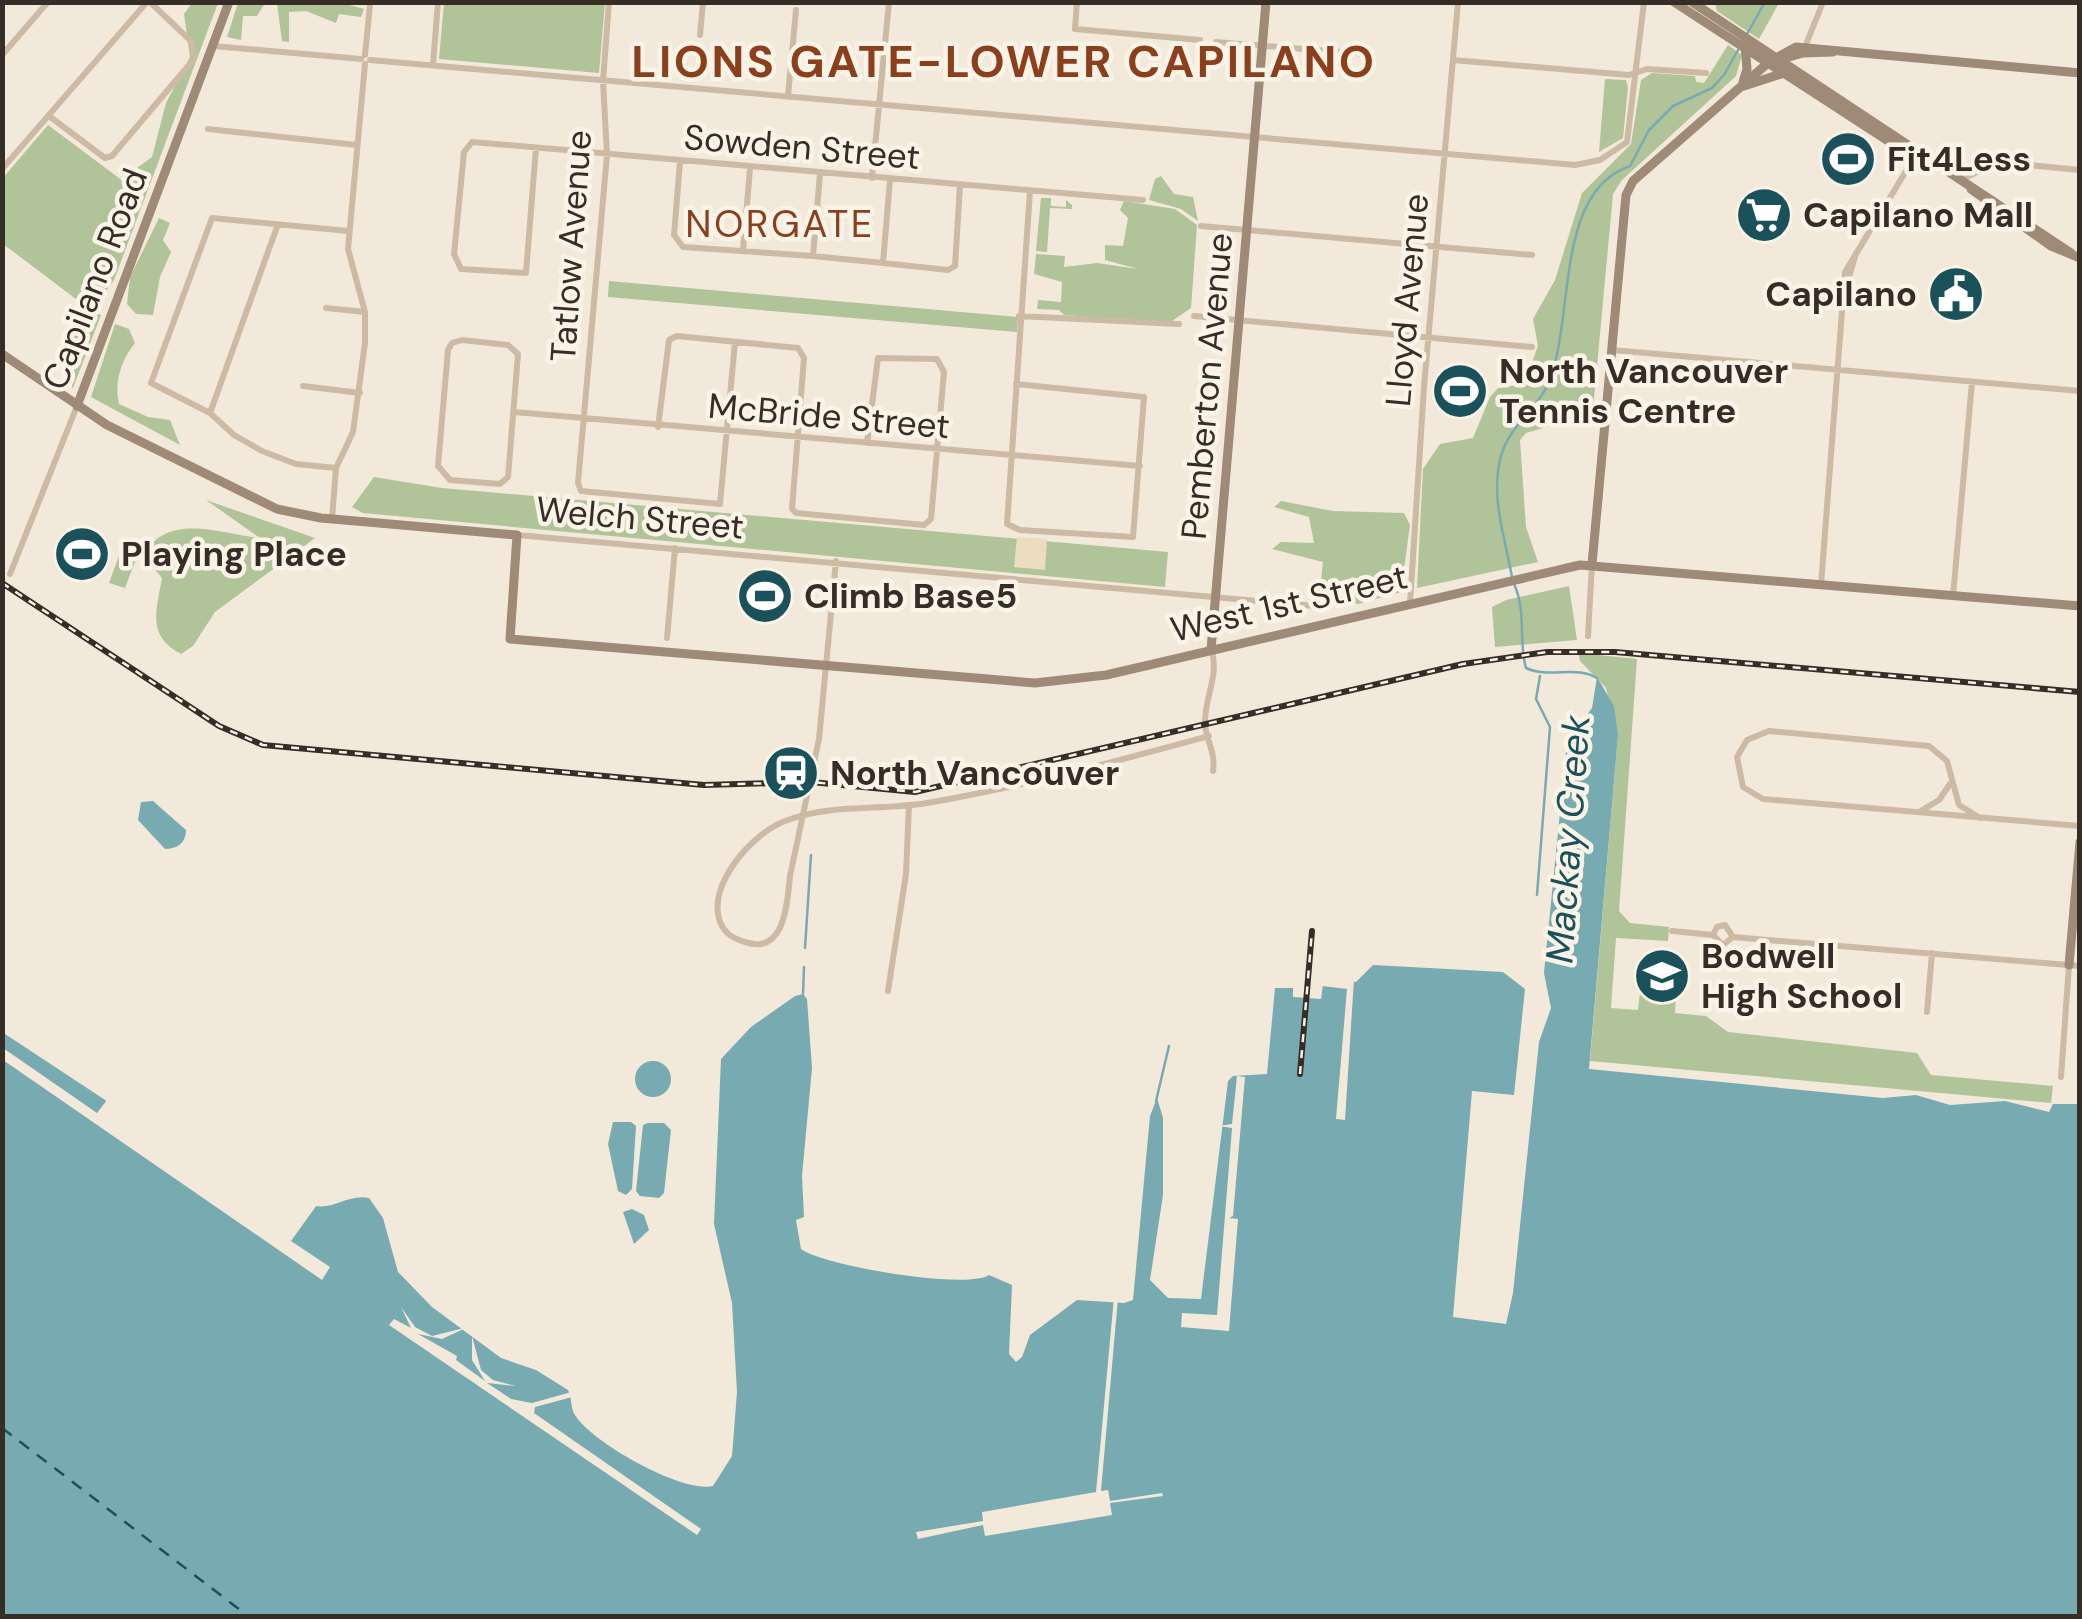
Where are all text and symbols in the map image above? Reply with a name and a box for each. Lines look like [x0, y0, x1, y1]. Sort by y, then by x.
district label: LIONS GATE-LOWER CAPILANO [631, 32, 1377, 91]
street label: Sowden Street [682, 114, 922, 180]
street label: Tatlow Avenue [540, 129, 602, 363]
sports icon: Fit4Less [1818, 129, 1878, 189]
place label: Fit4Less [1887, 136, 2031, 182]
street label: Capilano Road [32, 162, 158, 396]
supermarket icon: Capilano Mall [1734, 185, 1794, 245]
street label: Lloyd Avenue [1375, 192, 1439, 408]
place label: Capilano Mall [1803, 192, 2033, 238]
district label: NORGATE [685, 199, 875, 249]
street label: Pemberton Avenue [1171, 231, 1243, 541]
public building icon: Capilano [1926, 264, 1986, 324]
place label: Capilano [1765, 271, 1917, 317]
place label: North Vancouver Tennis Centre [1499, 348, 1788, 434]
sports icon: North Vancouver Tennis Centre [1430, 361, 1490, 421]
street label: McBride Street [706, 383, 952, 449]
street label: Welch Street [534, 486, 746, 550]
sports icon: Playing Place [52, 524, 112, 584]
place label: Playing Place [121, 531, 347, 577]
street label: West 1st Street [1166, 553, 1412, 653]
sports icon: Climb Base5 [735, 566, 795, 626]
place label: Climb Base5 [804, 573, 1017, 619]
water label: Mackay Creek [1534, 712, 1602, 965]
station icon: North Vancouver [761, 743, 821, 803]
place label: North Vancouver [830, 750, 1119, 796]
place label: Bodwell High School [1701, 933, 1902, 1019]
school or university icon: Bodwell High School [1632, 946, 1692, 1006]

